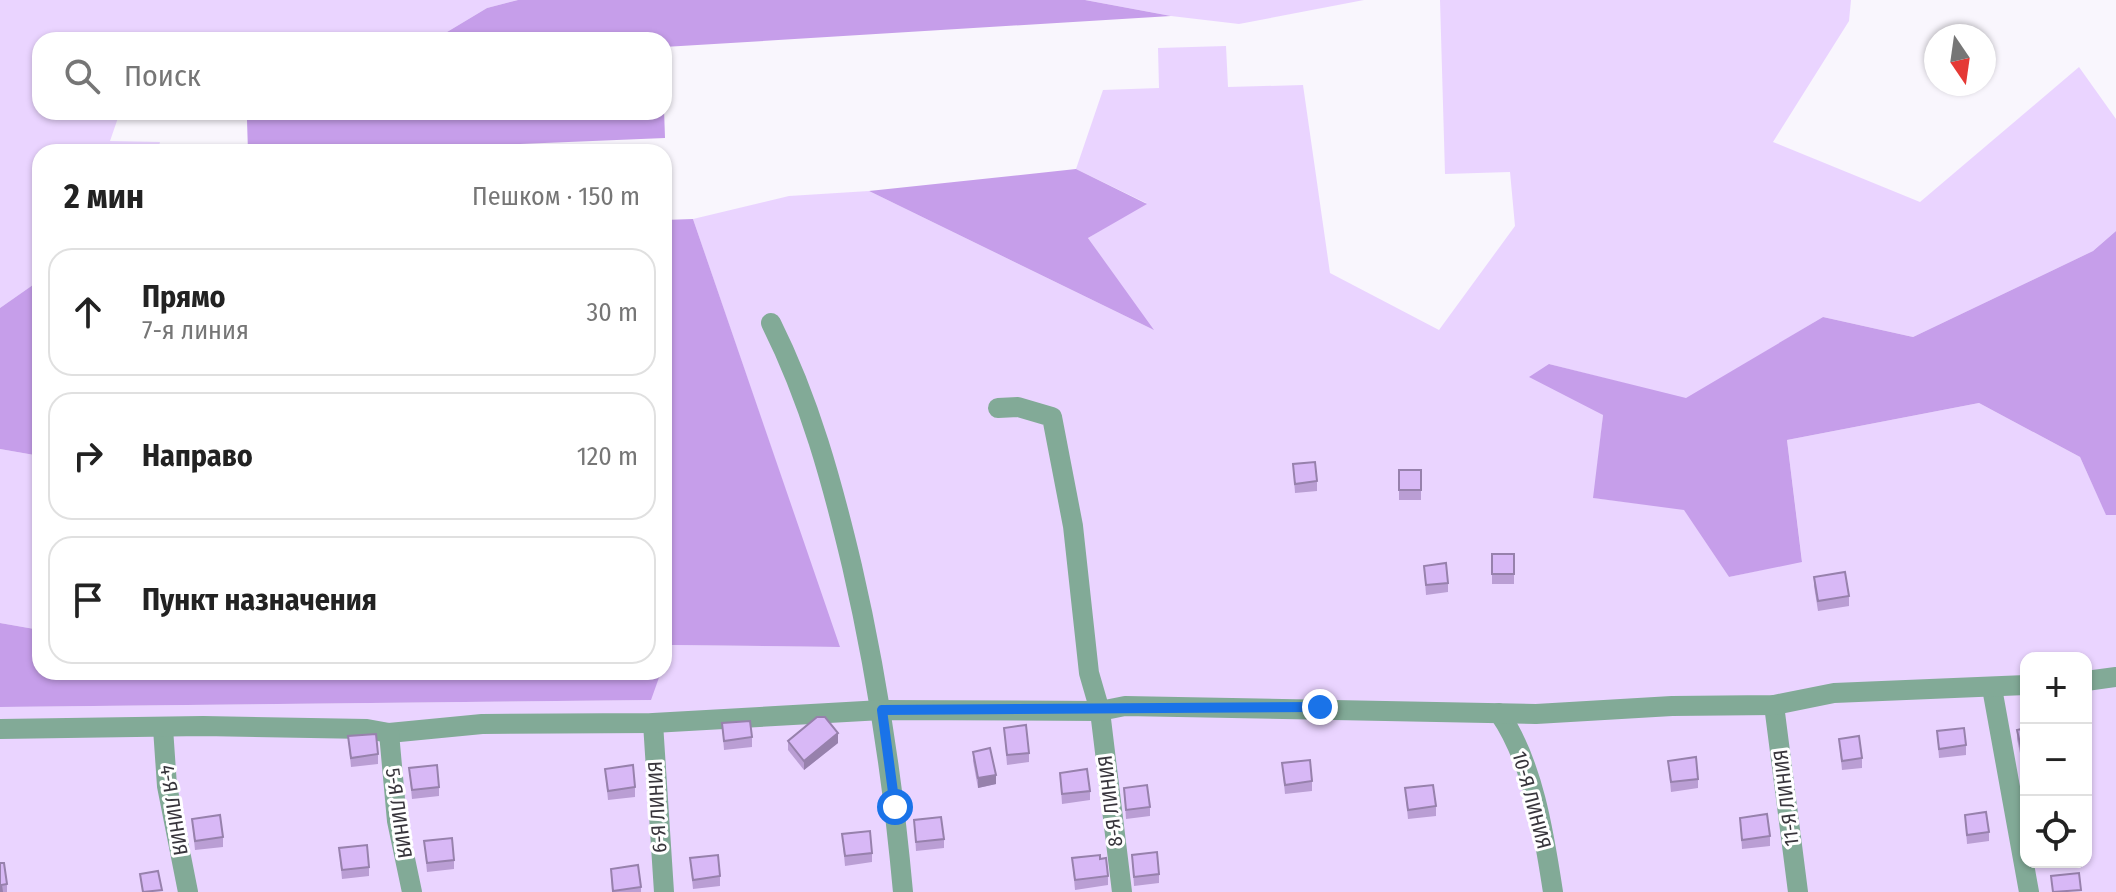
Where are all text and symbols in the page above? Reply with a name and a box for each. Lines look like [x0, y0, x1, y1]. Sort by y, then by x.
north arrow [1924, 24, 1996, 96]
search box [32, 32, 672, 120]
icon: search [60, 54, 104, 98]
text: Поиск [124, 58, 201, 94]
text: 2 мин [64, 176, 144, 217]
text: Пешком · 150 m [472, 181, 640, 212]
text: Прямо [142, 279, 226, 315]
icon: ahead [66, 290, 110, 334]
text: 30 m [587, 297, 638, 328]
text: 7-я линия [142, 315, 249, 346]
icon: right [66, 434, 110, 478]
text: Направо [142, 438, 253, 474]
text: 120 m [577, 441, 638, 472]
icon: arrive [66, 578, 110, 622]
text: Пункт назначения [142, 582, 377, 618]
map controls [2020, 652, 2092, 868]
button: + [2020, 652, 2092, 724]
route end [1302, 689, 1338, 725]
button: − [2020, 724, 2092, 796]
street label: 11-Я ЛИНИЯ [1768, 748, 1804, 848]
street label: 10-Я ЛИНИЯ [1507, 749, 1557, 851]
street label: 8-Я ЛИНИЯ [1092, 754, 1128, 848]
street label: 6-Я ЛИНИЯ [643, 761, 671, 853]
street label: 4-Я ЛИНИЯ [155, 763, 193, 857]
street label: 5-Я ЛИНИЯ [381, 766, 417, 860]
route start [877, 789, 913, 825]
button: locate [2020, 796, 2092, 868]

